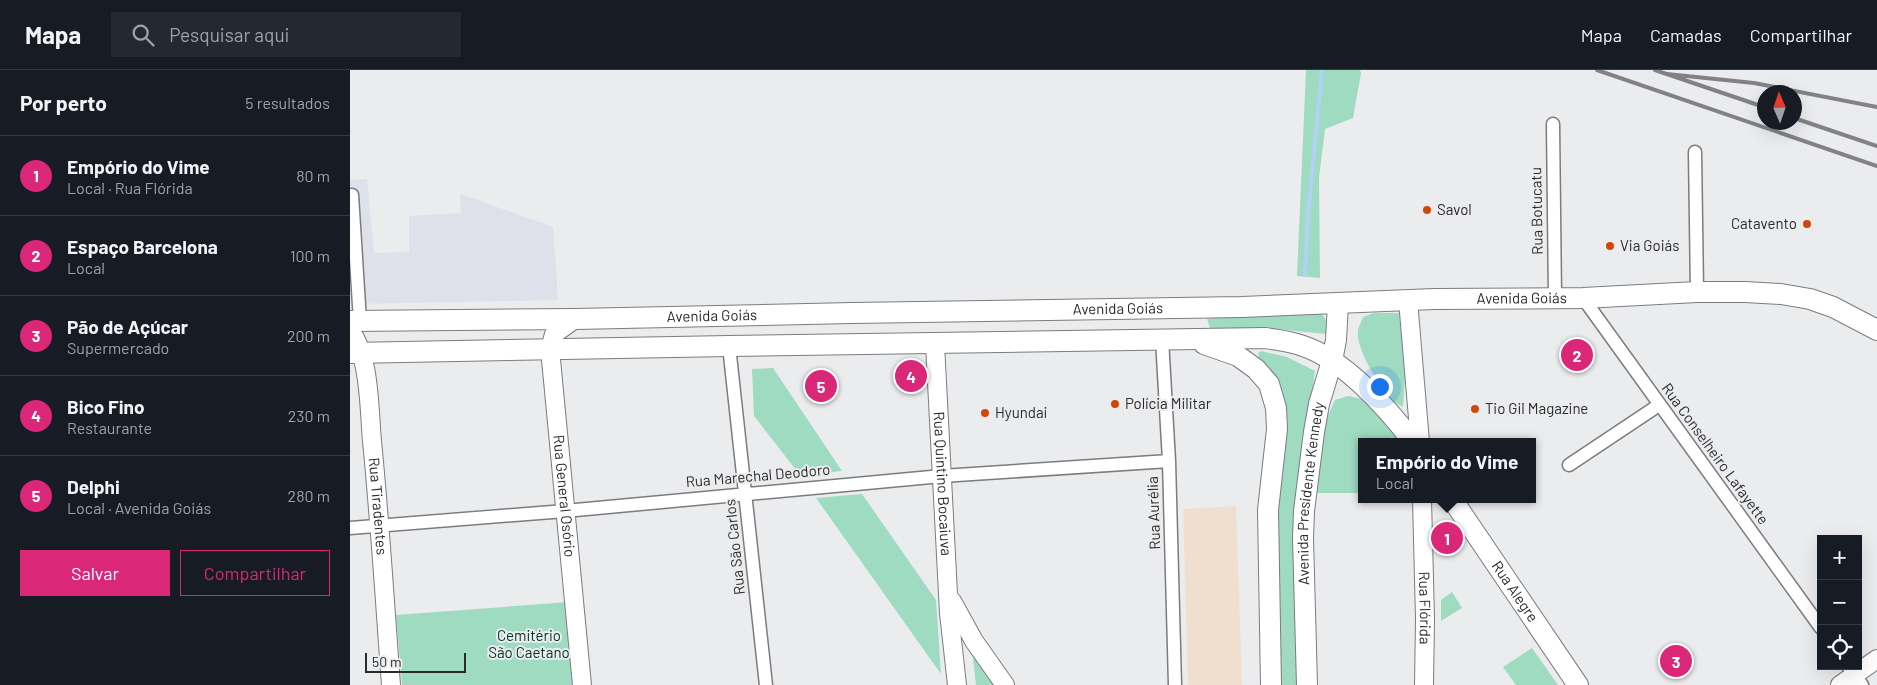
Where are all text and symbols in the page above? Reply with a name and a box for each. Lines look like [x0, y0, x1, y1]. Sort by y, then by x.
search box [111, 12, 461, 57]
text: Mapa [25, 20, 81, 49]
icon: search [129, 21, 157, 49]
text: Pesquisar aqui [169, 23, 289, 46]
text: Mapa [1581, 24, 1622, 46]
text: Camadas [1650, 24, 1722, 46]
text: Compartilhar [1750, 24, 1852, 46]
north arrow [1757, 85, 1802, 130]
text: Por perto [20, 90, 107, 115]
text: 5 resultados [245, 93, 330, 112]
text: Empório do Vime [67, 155, 210, 178]
text: 1 [33, 166, 39, 185]
text: 80 m [296, 166, 330, 185]
street label: Rua Botucatu [1526, 167, 1546, 255]
text: Local · Rua Flórida [67, 178, 193, 197]
place label: Savol [1437, 200, 1472, 218]
marker: Savol [1421, 204, 1433, 216]
place label: Catavento [1731, 214, 1797, 232]
marker: Catavento [1801, 218, 1813, 230]
text: Espaço Barcelona [67, 235, 218, 258]
place label: Via Goiás [1620, 236, 1679, 254]
marker: Via Goiás [1604, 240, 1616, 252]
text: 2 [32, 246, 40, 265]
text: 100 m [290, 246, 330, 265]
text: Local [67, 258, 105, 277]
street label: Avenida Goiás [1476, 288, 1567, 307]
street label: Avenida Goiás [1073, 298, 1163, 318]
street label: Avenida Goiás [667, 305, 757, 325]
text: Pão de Açúcar [67, 315, 188, 338]
text: 3 [32, 326, 40, 345]
text: 200 m [287, 326, 330, 345]
pin: 2 [1561, 336, 1593, 374]
text: Supermercado [67, 338, 169, 357]
pin: 4 [895, 357, 927, 395]
pin: 5 [805, 367, 837, 405]
your location [1367, 374, 1393, 400]
street label: Rua Conselheiro Lafayette [1658, 379, 1773, 528]
place label: Polícia Militar [1125, 394, 1212, 412]
text: Bico Fino [67, 395, 145, 418]
marker: Polícia Militar [1109, 398, 1121, 410]
place label: Tio Gil Magazine [1485, 399, 1588, 417]
street label: Avenida Presidente Kennedy [1293, 400, 1327, 585]
place label: Hyundai [995, 403, 1047, 421]
marker: Tio Gil Magazine [1469, 403, 1481, 415]
text: 4 [31, 406, 41, 425]
text: 230 m [288, 406, 330, 425]
marker: Hyundai [979, 407, 991, 419]
street label: Rua Quintino Bocaiuva [931, 411, 956, 556]
text: Restaurante [67, 418, 152, 437]
street label: Rua General Osório [550, 434, 580, 558]
popup [1358, 438, 1536, 503]
text: Empório do Vime [1376, 450, 1518, 473]
street label: Rua Tiradentes [366, 457, 392, 556]
street label: Rua Marechal Deodoro [685, 460, 831, 490]
text: Local [1376, 473, 1414, 492]
text: Delphi [67, 475, 120, 498]
street label: Rua Aurélia [1143, 476, 1163, 550]
text: 5 [32, 486, 40, 505]
text: 280 m [288, 486, 330, 505]
text: Local · Avenida Goiás [67, 498, 211, 517]
street label: Rua São Carlos [720, 498, 748, 596]
pin: 1 [1431, 519, 1463, 557]
map controls [1817, 535, 1862, 670]
button: + [1817, 535, 1862, 580]
button: Salvar [20, 550, 170, 596]
button: Compartilhar [180, 550, 330, 596]
street label: Rua Alegre [1489, 557, 1543, 625]
street label: Rua Flórida [1416, 571, 1435, 645]
button: − [1817, 580, 1862, 625]
button: locate [1817, 625, 1862, 670]
park label: Cemitério São Caetano [488, 626, 570, 661]
pin: 3 [1660, 642, 1692, 680]
scale bar [365, 650, 466, 673]
text: 50 m [372, 653, 401, 670]

